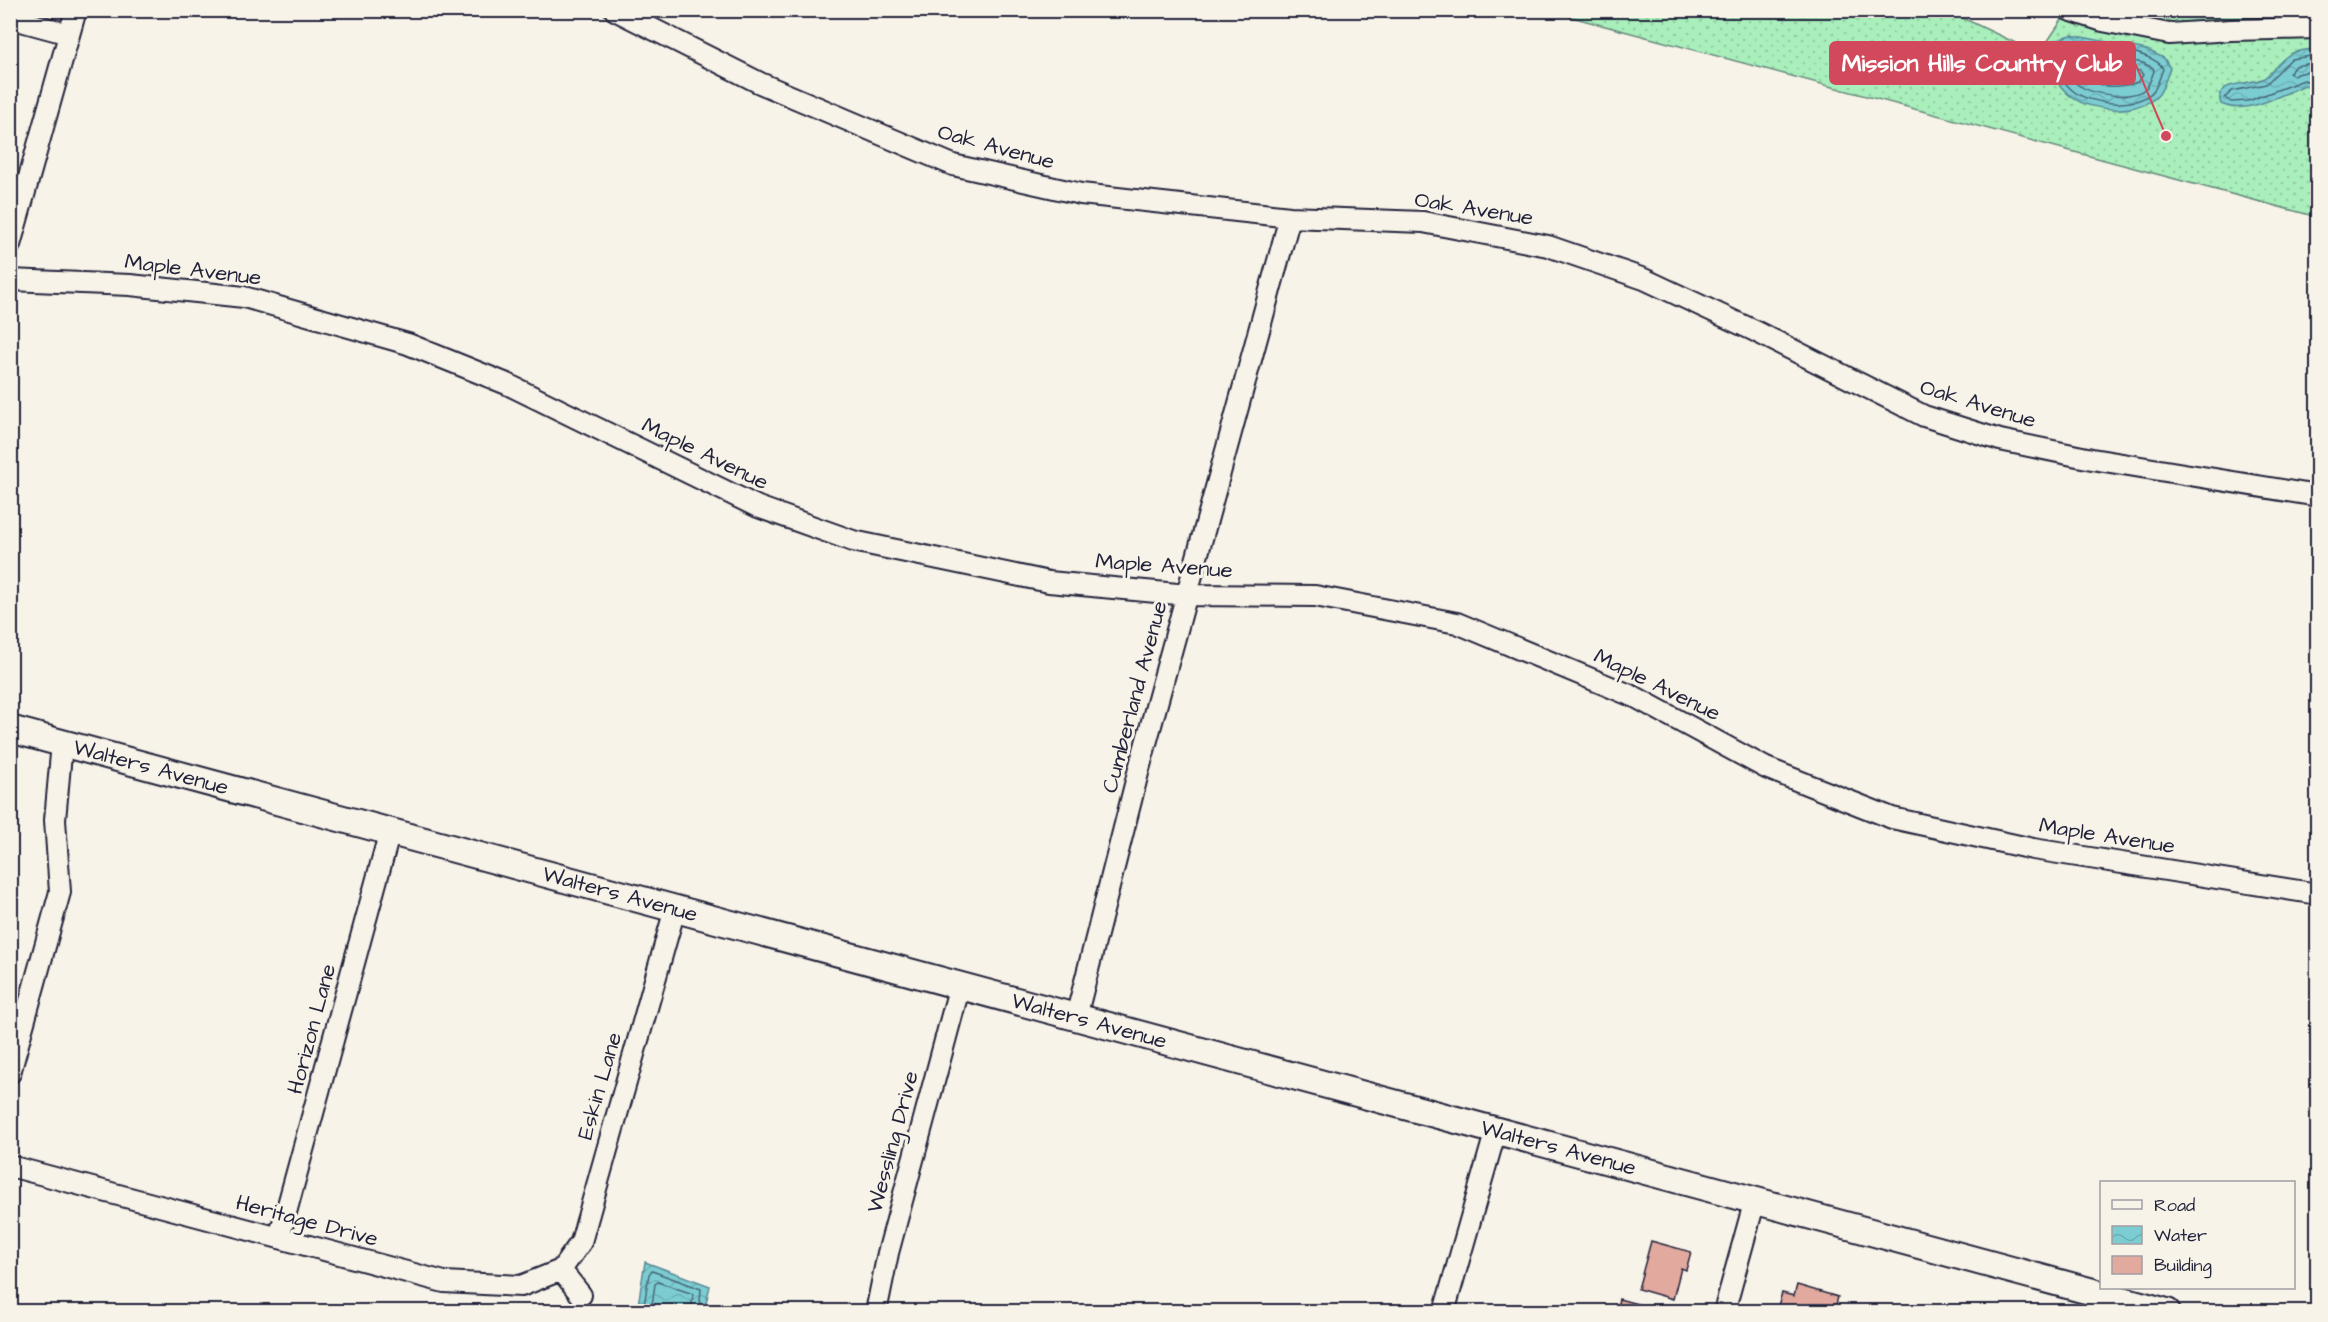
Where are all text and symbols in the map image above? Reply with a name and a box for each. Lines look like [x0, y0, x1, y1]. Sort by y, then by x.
callout: Mission Hills Country Club [1830, 42, 2135, 84]
text: Mission Hills Country Club [1842, 47, 2123, 83]
street label: Oak Avenue [934, 117, 1058, 177]
street label: Oak Avenue [1412, 184, 1536, 234]
street label: Maple Avenue [123, 246, 263, 294]
street label: Oak Avenue [1916, 372, 2040, 436]
street label: Maple Avenue [637, 410, 774, 498]
street label: Maple Avenue [1094, 546, 1234, 586]
street label: Cumberland Avenue [1094, 598, 1176, 796]
street label: Maple Avenue [1589, 641, 1726, 729]
street label: Walters Avenue [70, 731, 232, 803]
street label: Maple Avenue [2037, 810, 2177, 862]
street label: Walters Avenue [539, 858, 701, 930]
street label: Horizon Lane [280, 960, 344, 1098]
street label: Walters Avenue [1008, 985, 1170, 1057]
street label: Eskin Lane [570, 1029, 630, 1143]
street label: Wessling Drive [859, 1068, 928, 1217]
street label: Walters Avenue [1477, 1112, 1640, 1183]
legend [2100, 1181, 2295, 1289]
street label: Heritage Drive [232, 1187, 382, 1256]
text: Road [2154, 1193, 2195, 1218]
text: Water [2154, 1223, 2207, 1248]
text: Building [2154, 1253, 2212, 1279]

